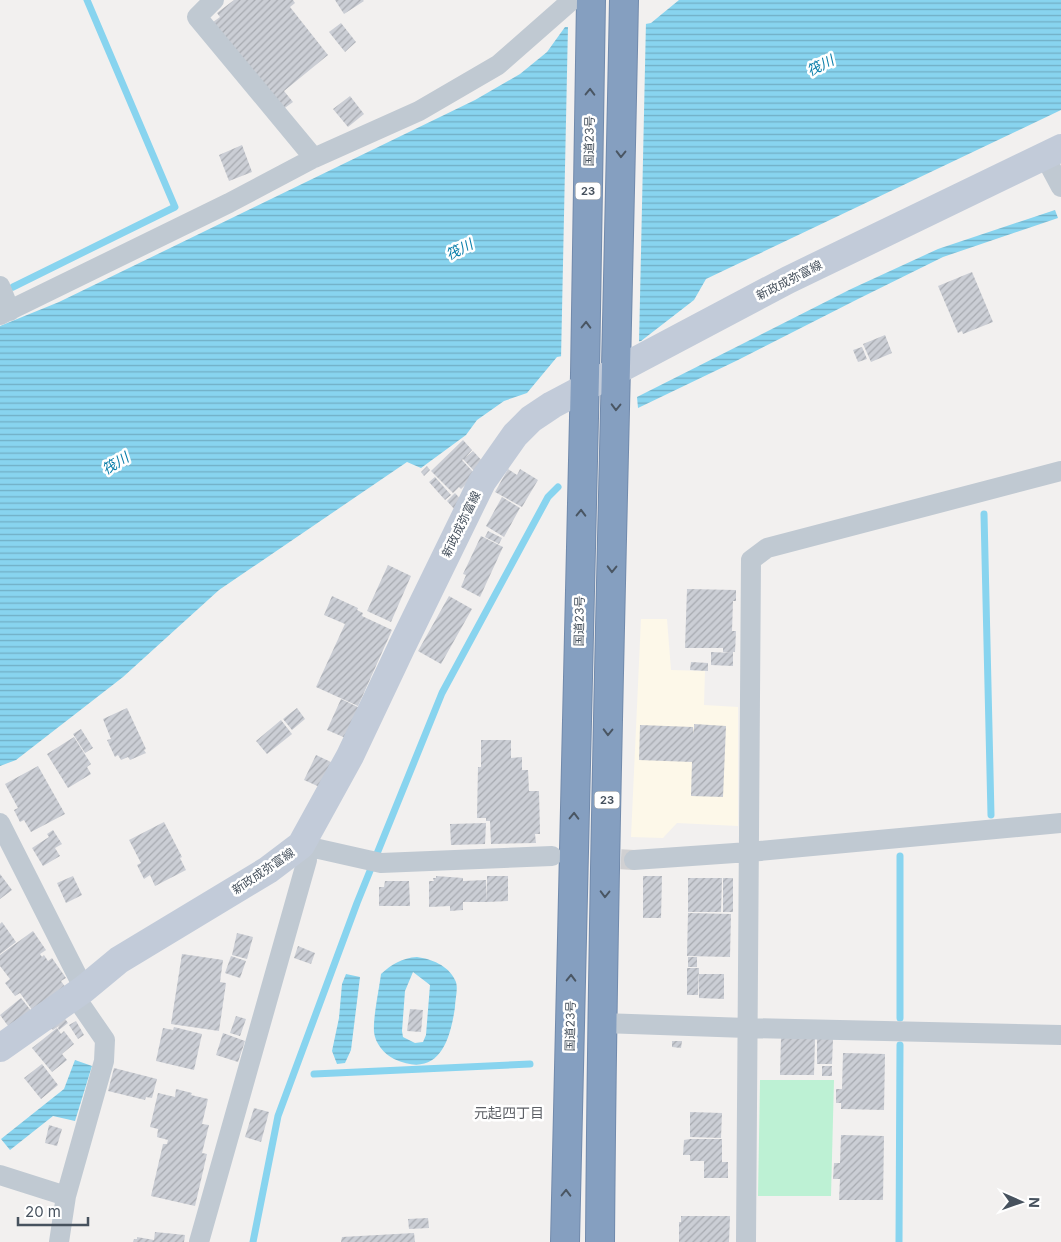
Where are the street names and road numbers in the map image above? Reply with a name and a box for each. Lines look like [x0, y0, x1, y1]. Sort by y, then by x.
street label: 国道23号 [581, 116, 597, 166]
road number: 23 [576, 182, 600, 200]
street label: 新政成弥富線 [754, 257, 824, 303]
street label: 新政成弥富線 [438, 488, 484, 560]
street label: 国道23号 [571, 596, 587, 646]
road number: 23 [594, 792, 620, 808]
street label: 新政成弥富線 [229, 845, 297, 897]
street label: 国道23号 [562, 1001, 578, 1051]

